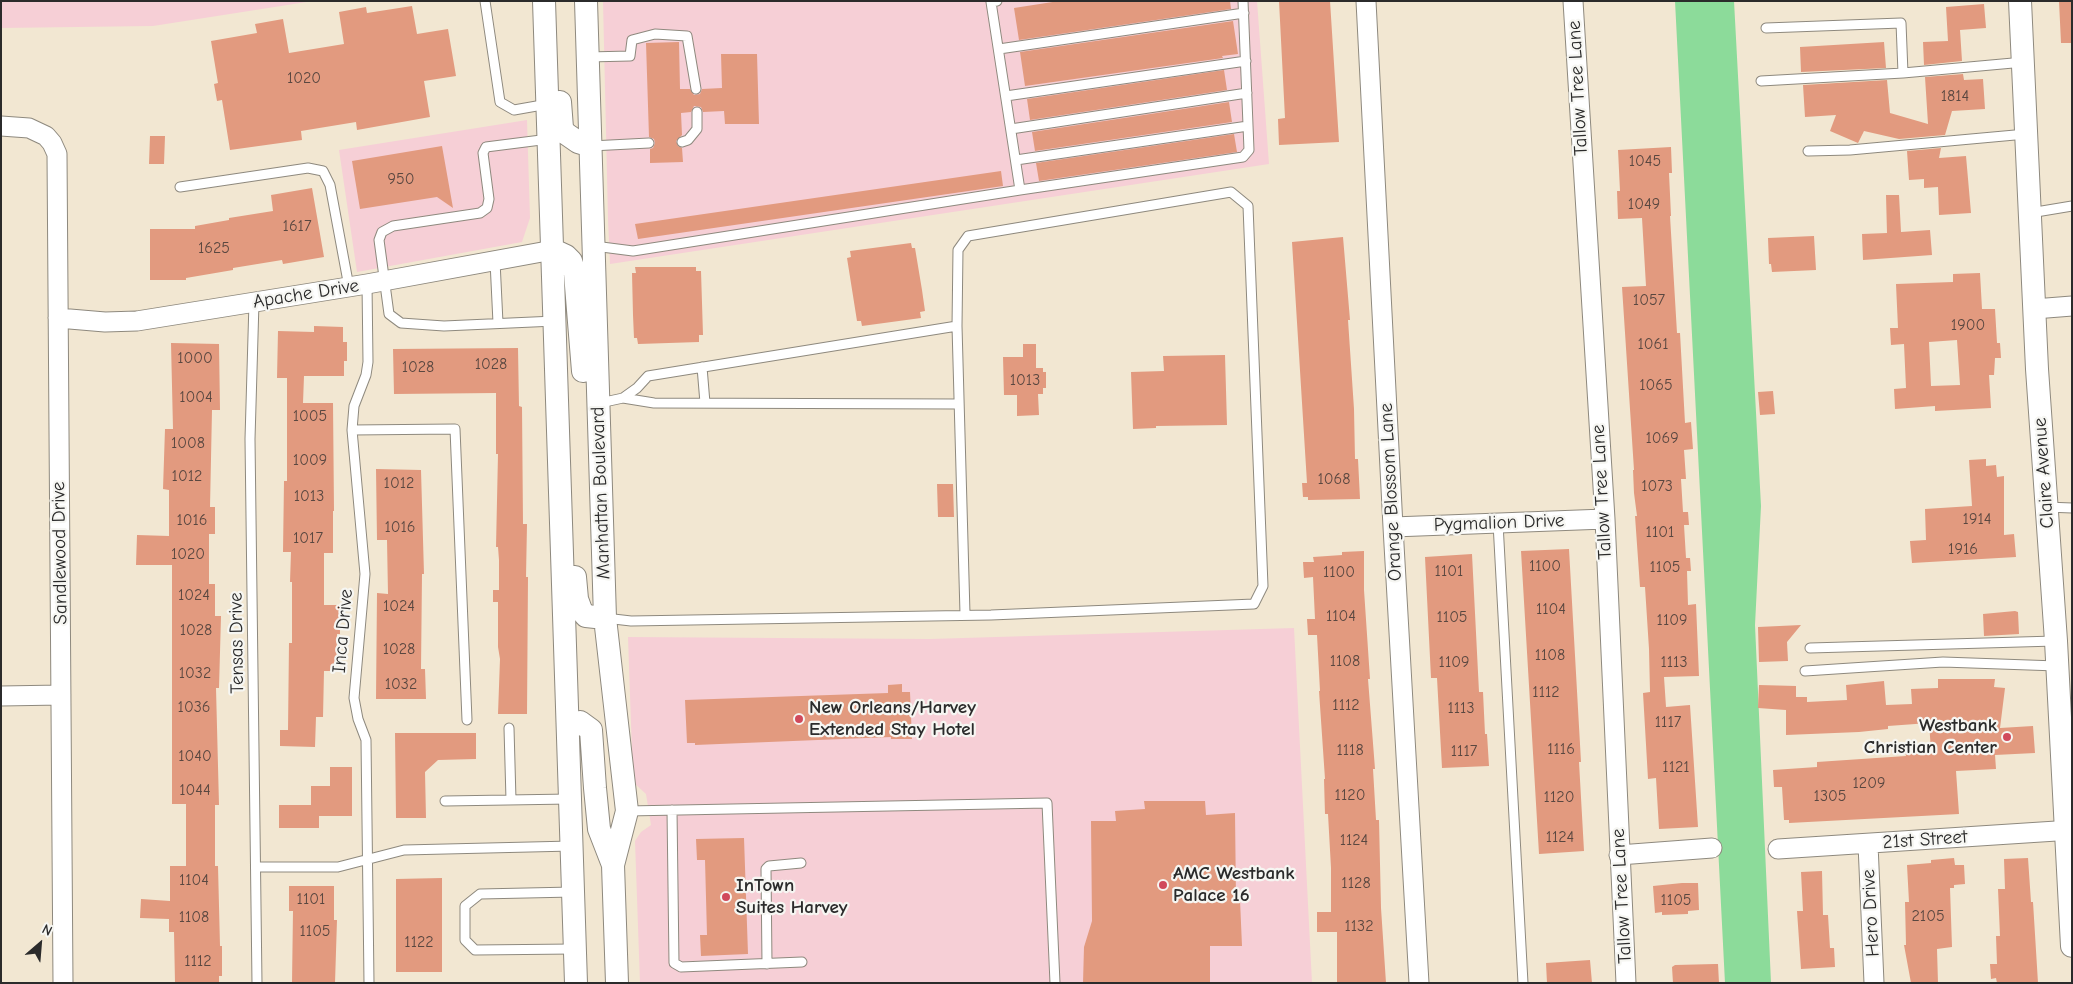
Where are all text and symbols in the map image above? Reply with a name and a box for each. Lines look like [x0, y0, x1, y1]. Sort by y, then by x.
street label: Tallow Tree Lane [1563, 20, 1593, 156]
house number: 1020 [287, 68, 321, 88]
house number: 1814 [1941, 86, 1969, 106]
house number: 1045 [1629, 151, 1661, 171]
house number: 950 [388, 169, 414, 189]
house number: 1049 [1628, 194, 1660, 214]
house number: 1617 [283, 216, 311, 236]
house number: 1625 [198, 238, 230, 258]
street label: Apache Drive [251, 274, 361, 314]
house number: 1057 [1633, 290, 1665, 310]
house number: 1900 [1951, 315, 1985, 335]
house number: 1061 [1637, 334, 1669, 354]
house number: 1000 [177, 348, 213, 368]
house number: 1028 [475, 354, 507, 374]
house number: 1028 [402, 357, 434, 377]
house number: 1013 [1010, 370, 1040, 390]
house number: 1065 [1639, 375, 1673, 395]
house number: 1004 [179, 387, 213, 407]
street label: Orange Blossom Lane [1375, 402, 1407, 582]
house number: 1005 [293, 406, 327, 426]
street label: Manhattan Boulevard [587, 406, 615, 580]
street label: Claire Avenue [2029, 417, 2059, 529]
street label: Tallow Tree Lane [1587, 424, 1617, 560]
house number: 1069 [1645, 428, 1679, 448]
house number: 1008 [171, 433, 205, 453]
house number: 1009 [293, 450, 327, 470]
house number: 1012 [172, 466, 202, 486]
house number: 1068 [1318, 469, 1350, 489]
house number: 1012 [384, 473, 414, 493]
house number: 1073 [1641, 476, 1673, 496]
street label: Sandlewood Drive [47, 481, 73, 625]
house number: 1013 [294, 486, 324, 506]
street label: Pygmalion Drive [1433, 509, 1565, 537]
house number: 1914 [1963, 509, 1991, 529]
house number: 1016 [176, 510, 208, 530]
house number: 1016 [384, 517, 416, 537]
house number: 1101 [1646, 522, 1674, 542]
house number: 1017 [293, 528, 323, 548]
house number: 1916 [1948, 539, 1978, 559]
house number: 1020 [171, 544, 205, 564]
house number: 1100 [1529, 556, 1561, 576]
house number: 1105 [1649, 557, 1681, 577]
house number: 1101 [1435, 561, 1463, 581]
house number: 1100 [1323, 562, 1355, 582]
house number: 1024 [178, 585, 210, 605]
street label: Inca Drive [328, 588, 358, 674]
street label: Tensas Drive [225, 592, 249, 694]
house number: 1024 [383, 596, 415, 616]
house number: 1104 [1536, 599, 1566, 619]
house number: 1104 [1326, 606, 1356, 626]
house number: 1105 [1436, 607, 1468, 627]
house number: 1109 [1657, 610, 1687, 630]
house number: 1028 [180, 620, 212, 640]
house number: 1028 [383, 639, 415, 659]
house number: 1108 [1535, 645, 1565, 665]
house number: 1108 [1330, 651, 1360, 671]
house number: 1109 [1439, 652, 1469, 672]
house number: 1113 [1660, 652, 1688, 672]
house number: 1032 [179, 663, 211, 683]
house number: 1032 [385, 674, 417, 694]
house number: 1112 [1532, 682, 1560, 702]
house number: 1112 [1332, 695, 1360, 715]
house number: 1036 [178, 697, 210, 717]
place label: New Orleans/Harvey Extended Stay Hotel [809, 697, 976, 741]
house number: 1113 [1447, 698, 1475, 718]
house number: 1117 [1655, 712, 1681, 732]
marker: New Orleans/Harvey Extended Stay Hotel [793, 713, 805, 725]
place label: Westbank Christian Center [1864, 715, 1997, 759]
marker: Westbank Christian Center [2001, 731, 2013, 743]
house number: 1116 [1547, 739, 1575, 759]
house number: 1118 [1336, 740, 1364, 760]
house number: 1117 [1451, 741, 1477, 761]
house number: 1040 [178, 746, 212, 766]
house number: 1121 [1662, 757, 1690, 777]
house number: 1209 [1853, 773, 1885, 793]
house number: 1044 [179, 780, 211, 800]
house number: 1120 [1335, 785, 1365, 805]
house number: 1305 [1814, 786, 1846, 806]
house number: 1120 [1544, 787, 1574, 807]
street label: 21st Street [1882, 826, 1968, 854]
house number: 1124 [1546, 827, 1574, 847]
street label: Tallow Tree Lane [1607, 828, 1637, 964]
house number: 1124 [1340, 830, 1368, 850]
place label: AMC Westbank Palace 16 [1173, 863, 1295, 907]
street label: Hero Drive [1857, 869, 1885, 957]
house number: 1104 [179, 870, 209, 890]
house number: 1128 [1341, 873, 1371, 893]
place label: InTown Suites Harvey [736, 875, 847, 919]
marker: AMC Westbank Palace 16 [1157, 879, 1169, 891]
house number: 1101 [297, 889, 325, 909]
house number: 1105 [1660, 890, 1692, 910]
marker: InTown Suites Harvey [720, 891, 732, 903]
house number: 2105 [1911, 906, 1945, 926]
house number: 1108 [179, 907, 209, 927]
house number: 1132 [1344, 916, 1374, 936]
north arrow [15, 919, 65, 969]
text: N [39, 921, 55, 940]
house number: 1105 [299, 921, 331, 941]
house number: 1122 [404, 932, 434, 952]
house number: 1112 [184, 951, 212, 971]

